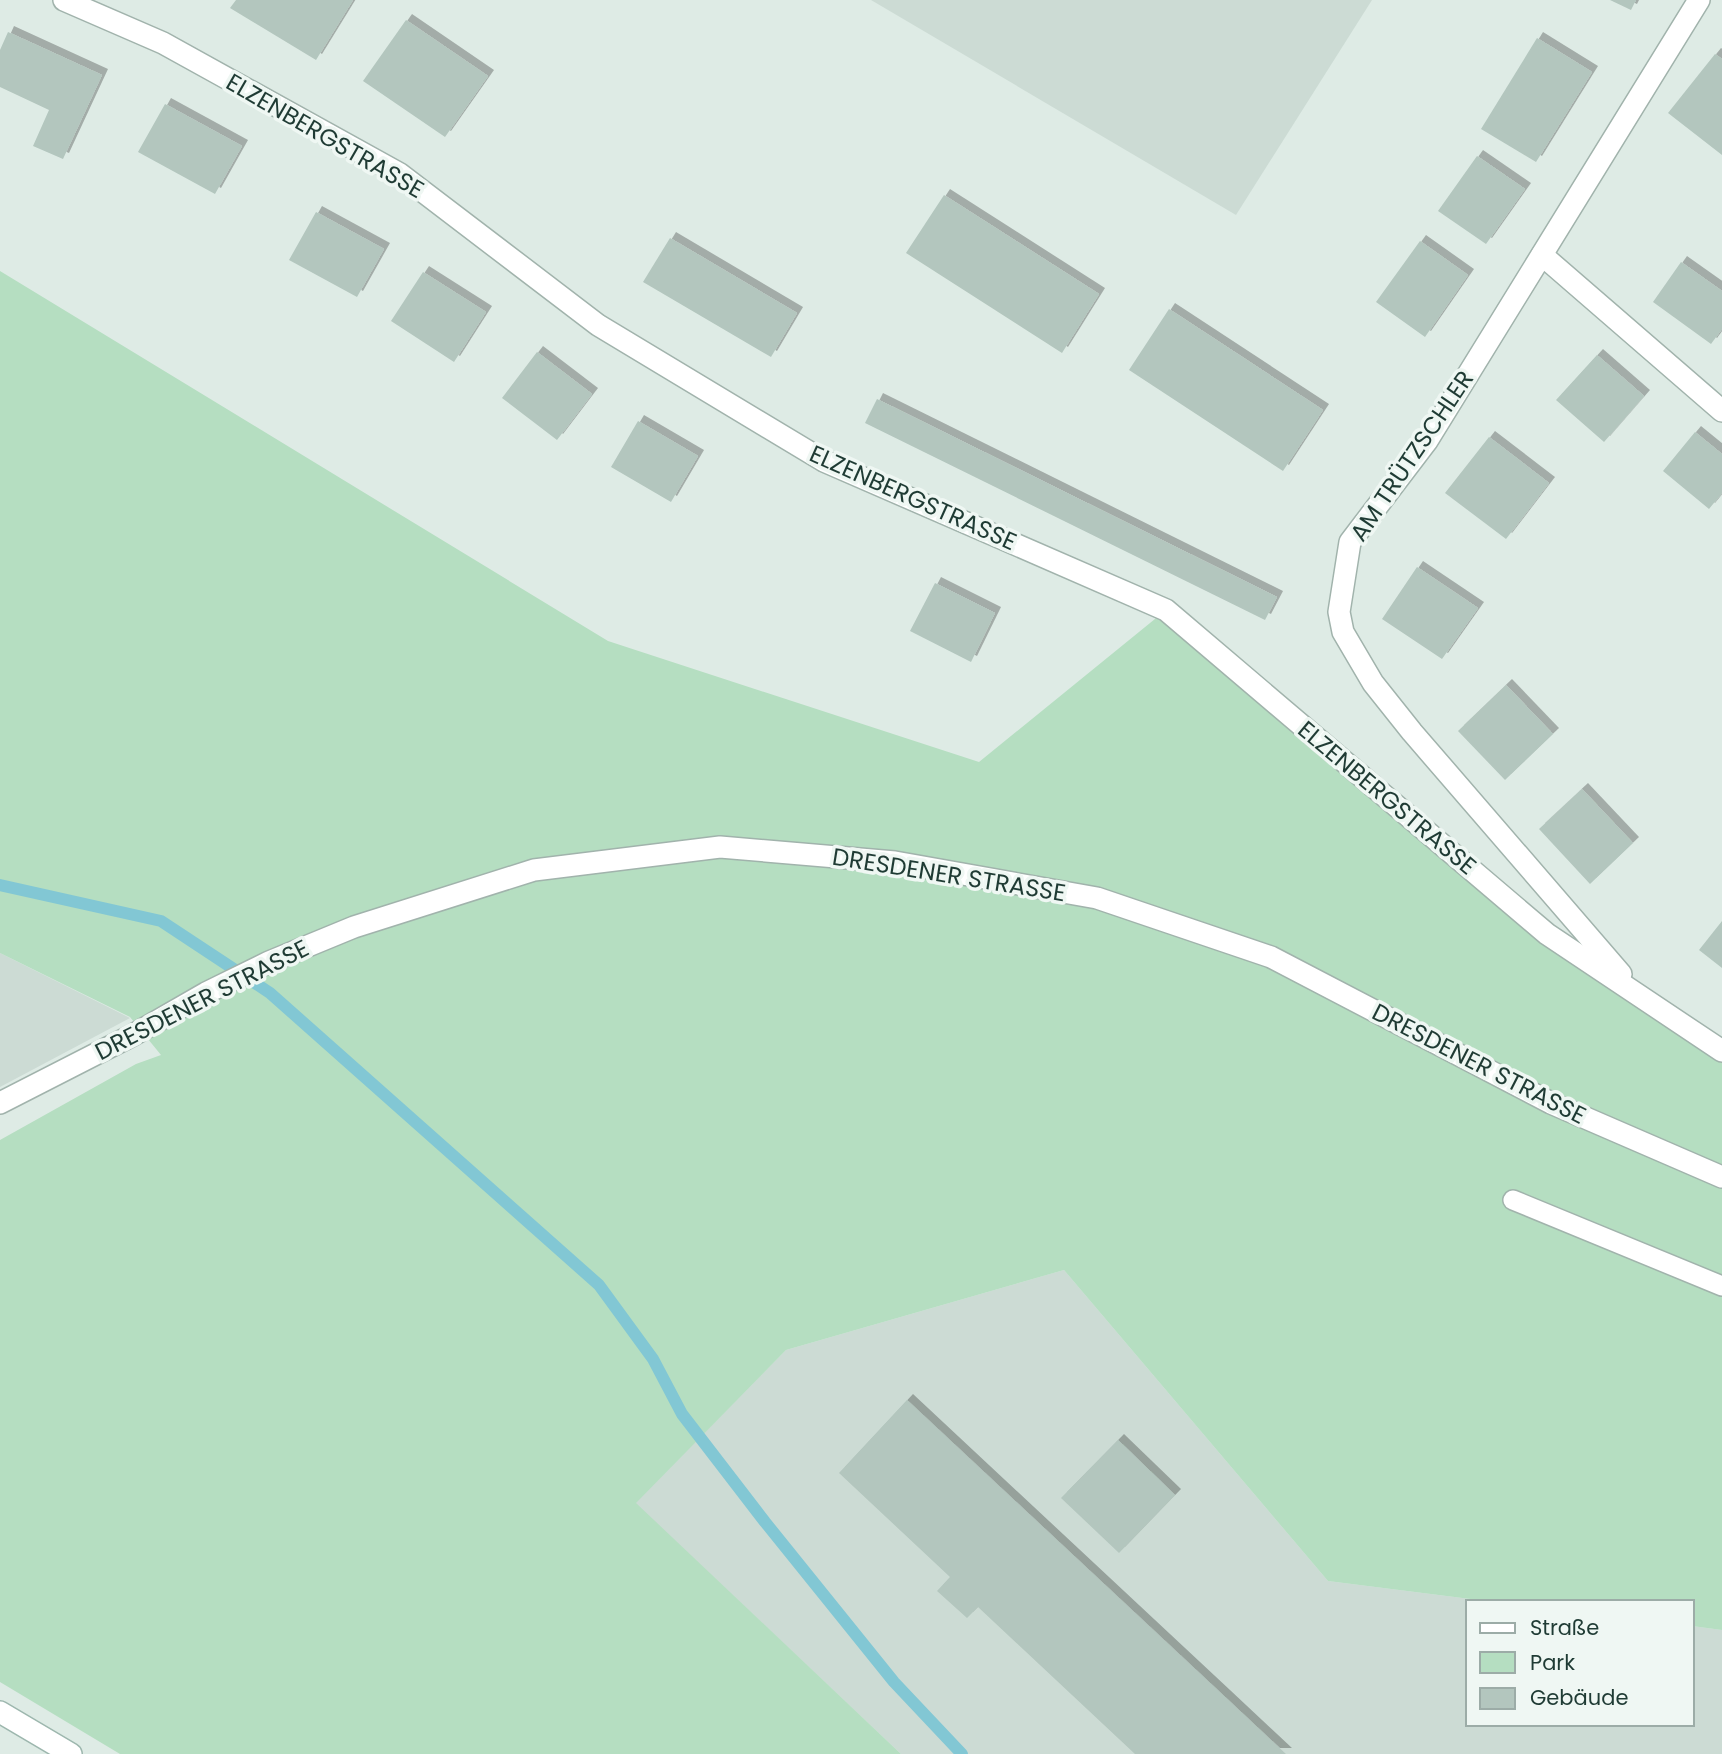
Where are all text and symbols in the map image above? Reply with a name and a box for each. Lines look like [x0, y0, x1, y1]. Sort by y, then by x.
street label: ELZENBERGSTRASSE [220, 65, 430, 206]
street label: AM TRÜTZSCHLER [1342, 364, 1481, 548]
street label: ELZENBERGSTRASSE [804, 437, 1022, 558]
street label: ELZENBERGSTRASSE [1291, 713, 1484, 882]
street label: DRESDENER STRASSE [830, 840, 1068, 909]
street label: DRESDENER STRASSE [89, 931, 314, 1068]
street label: DRESDENER STRASSE [1367, 995, 1592, 1132]
legend [1466, 1600, 1694, 1726]
text: Straße [1530, 1613, 1599, 1642]
text: Park [1530, 1648, 1575, 1677]
text: Gebäude [1530, 1683, 1628, 1712]

